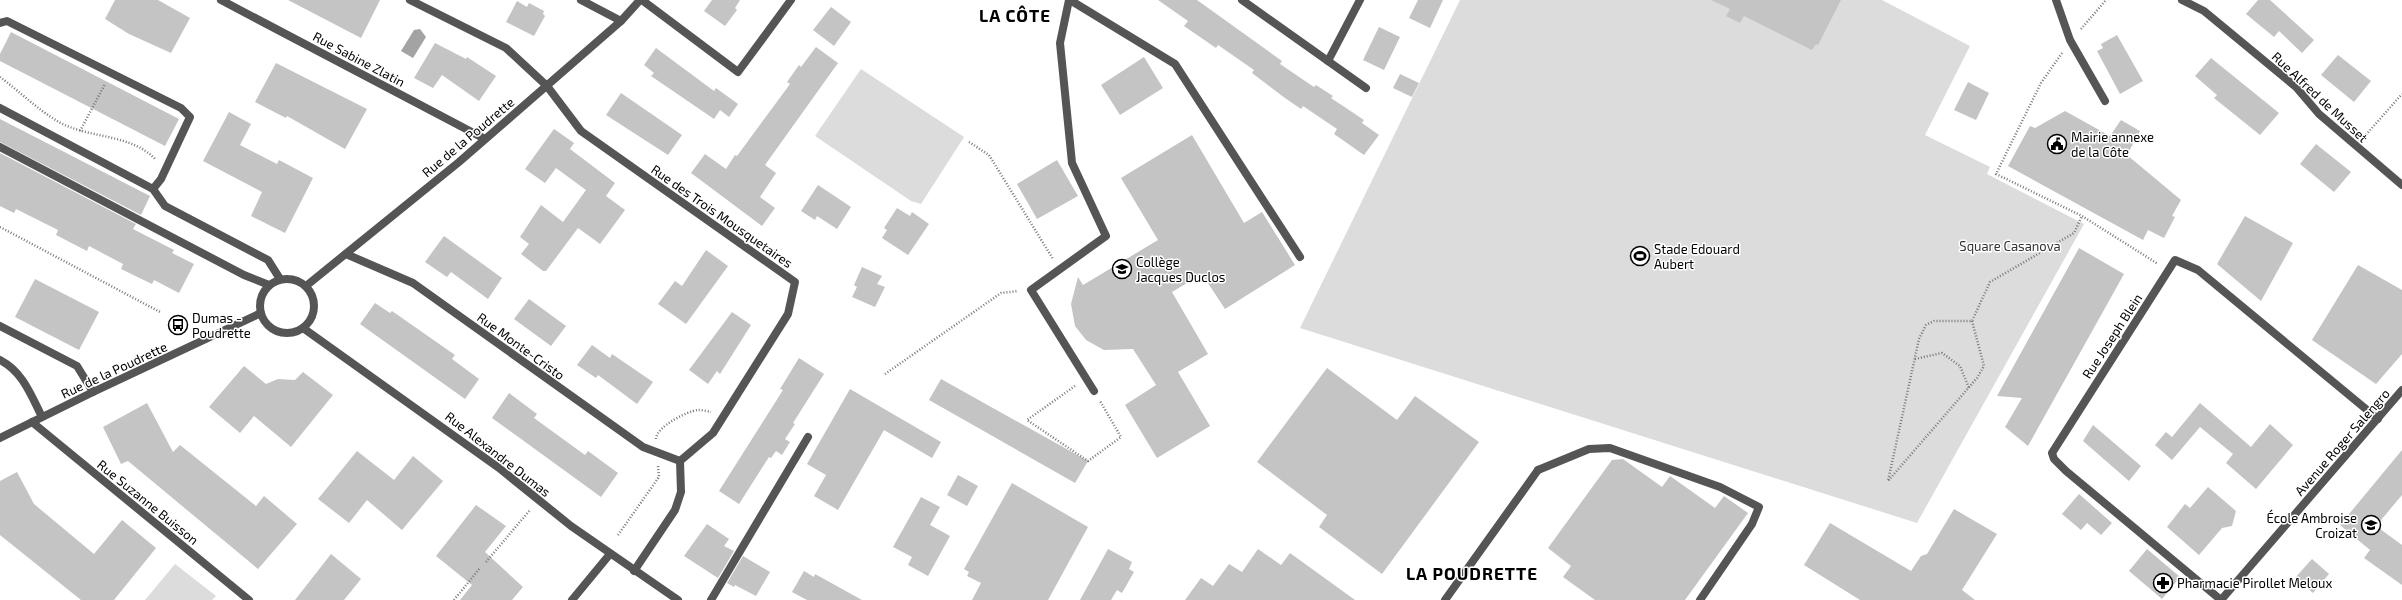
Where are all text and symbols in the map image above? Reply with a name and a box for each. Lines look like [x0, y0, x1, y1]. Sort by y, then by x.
district label: LA CÔTE [979, 5, 1051, 25]
street label: Rue Sabine Zlatin [310, 28, 408, 90]
street label: Rue Alfred de Musset [2269, 48, 2371, 146]
street label: Rue de la Poudrette [419, 94, 517, 180]
place label: Mairie annexe de la Côte [2071, 129, 2154, 160]
public building icon: Mairie annexe de la Côte [2046, 133, 2068, 155]
street label: Rue des Trois Mousquetaires [648, 161, 796, 271]
park label: Square Casanova [1959, 238, 2061, 254]
place label: Stade Edouard Aubert [1654, 241, 1740, 272]
sports icon: Stade Edouard Aubert [1629, 245, 1651, 267]
place label: Collège Jacques Duclos [1136, 254, 1225, 285]
school or university icon: Collège Jacques Duclos [1111, 258, 1133, 280]
street label: Rue Joseph Blein [2079, 290, 2145, 382]
street label: Rue Monte-Cristo [474, 309, 568, 383]
place label: Dumas - Poudrette [192, 310, 251, 341]
bus stop icon: Dumas - Poudrette [167, 314, 189, 336]
street label: Rue de la Poudrette [58, 338, 170, 402]
street label: Avenue Roger Salengro [2291, 385, 2393, 499]
street label: Rue Alexandre Dumas [442, 408, 554, 500]
street label: Rue Suzanne Buisson [94, 456, 202, 548]
place label: École Ambroise Croizat [2267, 509, 2357, 541]
school or university icon: École Ambroise Croizat [2360, 514, 2382, 536]
district label: LA POUDRETTE [1406, 563, 1538, 583]
pharmacy icon: Pharmacie Pirollet Meloux [2152, 572, 2174, 594]
place label: Pharmacie Pirollet Meloux [2177, 575, 2332, 591]

